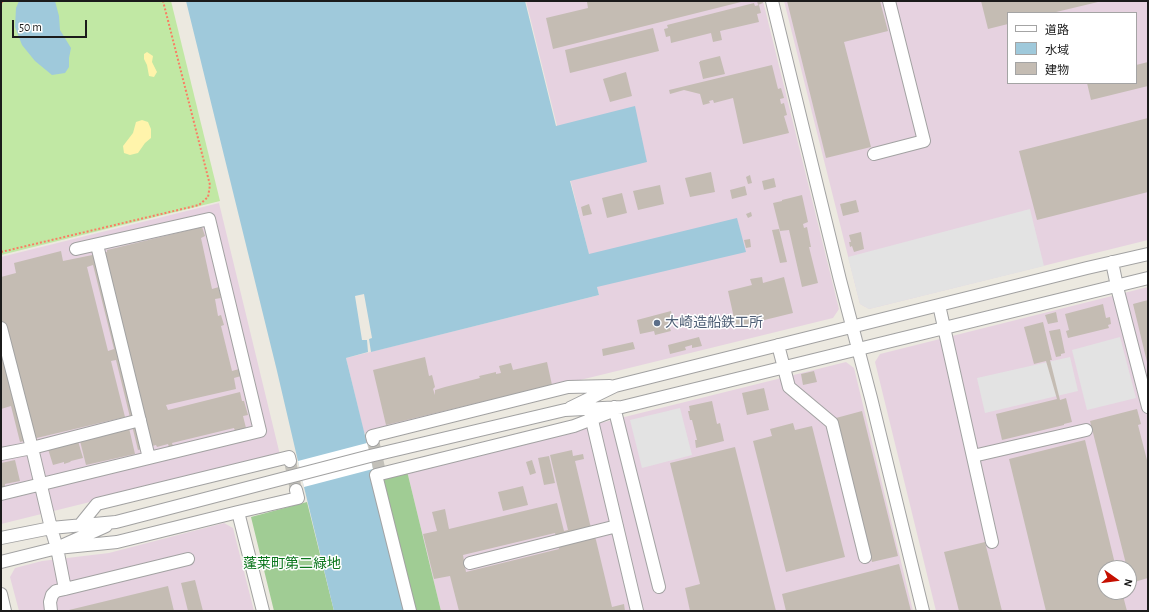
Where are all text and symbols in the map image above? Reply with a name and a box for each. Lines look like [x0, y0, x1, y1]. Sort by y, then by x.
scale bar [14, 12, 89, 38]
legend [1007, 12, 1137, 84]
text: 50 m [19, 21, 42, 33]
text: 道路 [1045, 24, 1069, 36]
text: 水域 [1045, 44, 1069, 56]
text: 建物 [1045, 64, 1069, 76]
place label: 大崎造船鉄工所 [665, 315, 763, 331]
marker: 大崎造船鉄工所 [652, 318, 662, 328]
park label: 蓬莱町第二緑地 [243, 556, 341, 572]
north arrow [1097, 560, 1137, 600]
text: N [1122, 578, 1134, 588]

